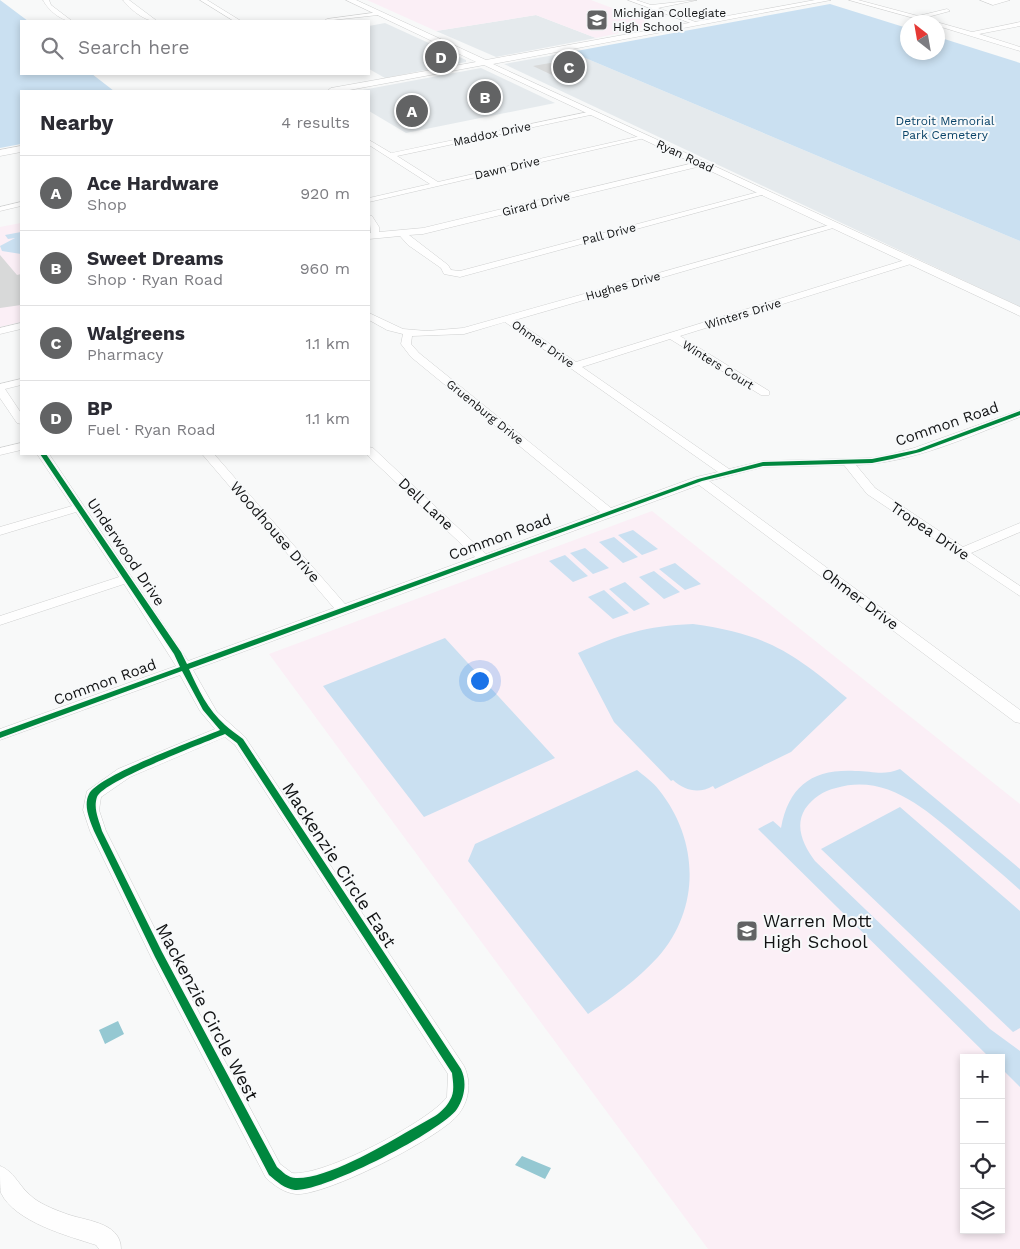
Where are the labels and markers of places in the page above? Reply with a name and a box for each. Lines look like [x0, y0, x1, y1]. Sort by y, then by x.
place label: Michigan Collegiate High School [613, 6, 726, 34]
school or university icon: Michigan Collegiate High School [585, 8, 609, 32]
pin: D [425, 38, 457, 76]
pin: C [553, 48, 585, 86]
pin: B [469, 78, 501, 116]
pin: A [396, 92, 428, 130]
place label: Warren Mott High School [763, 910, 872, 952]
school or university icon: Warren Mott High School [735, 919, 759, 943]

